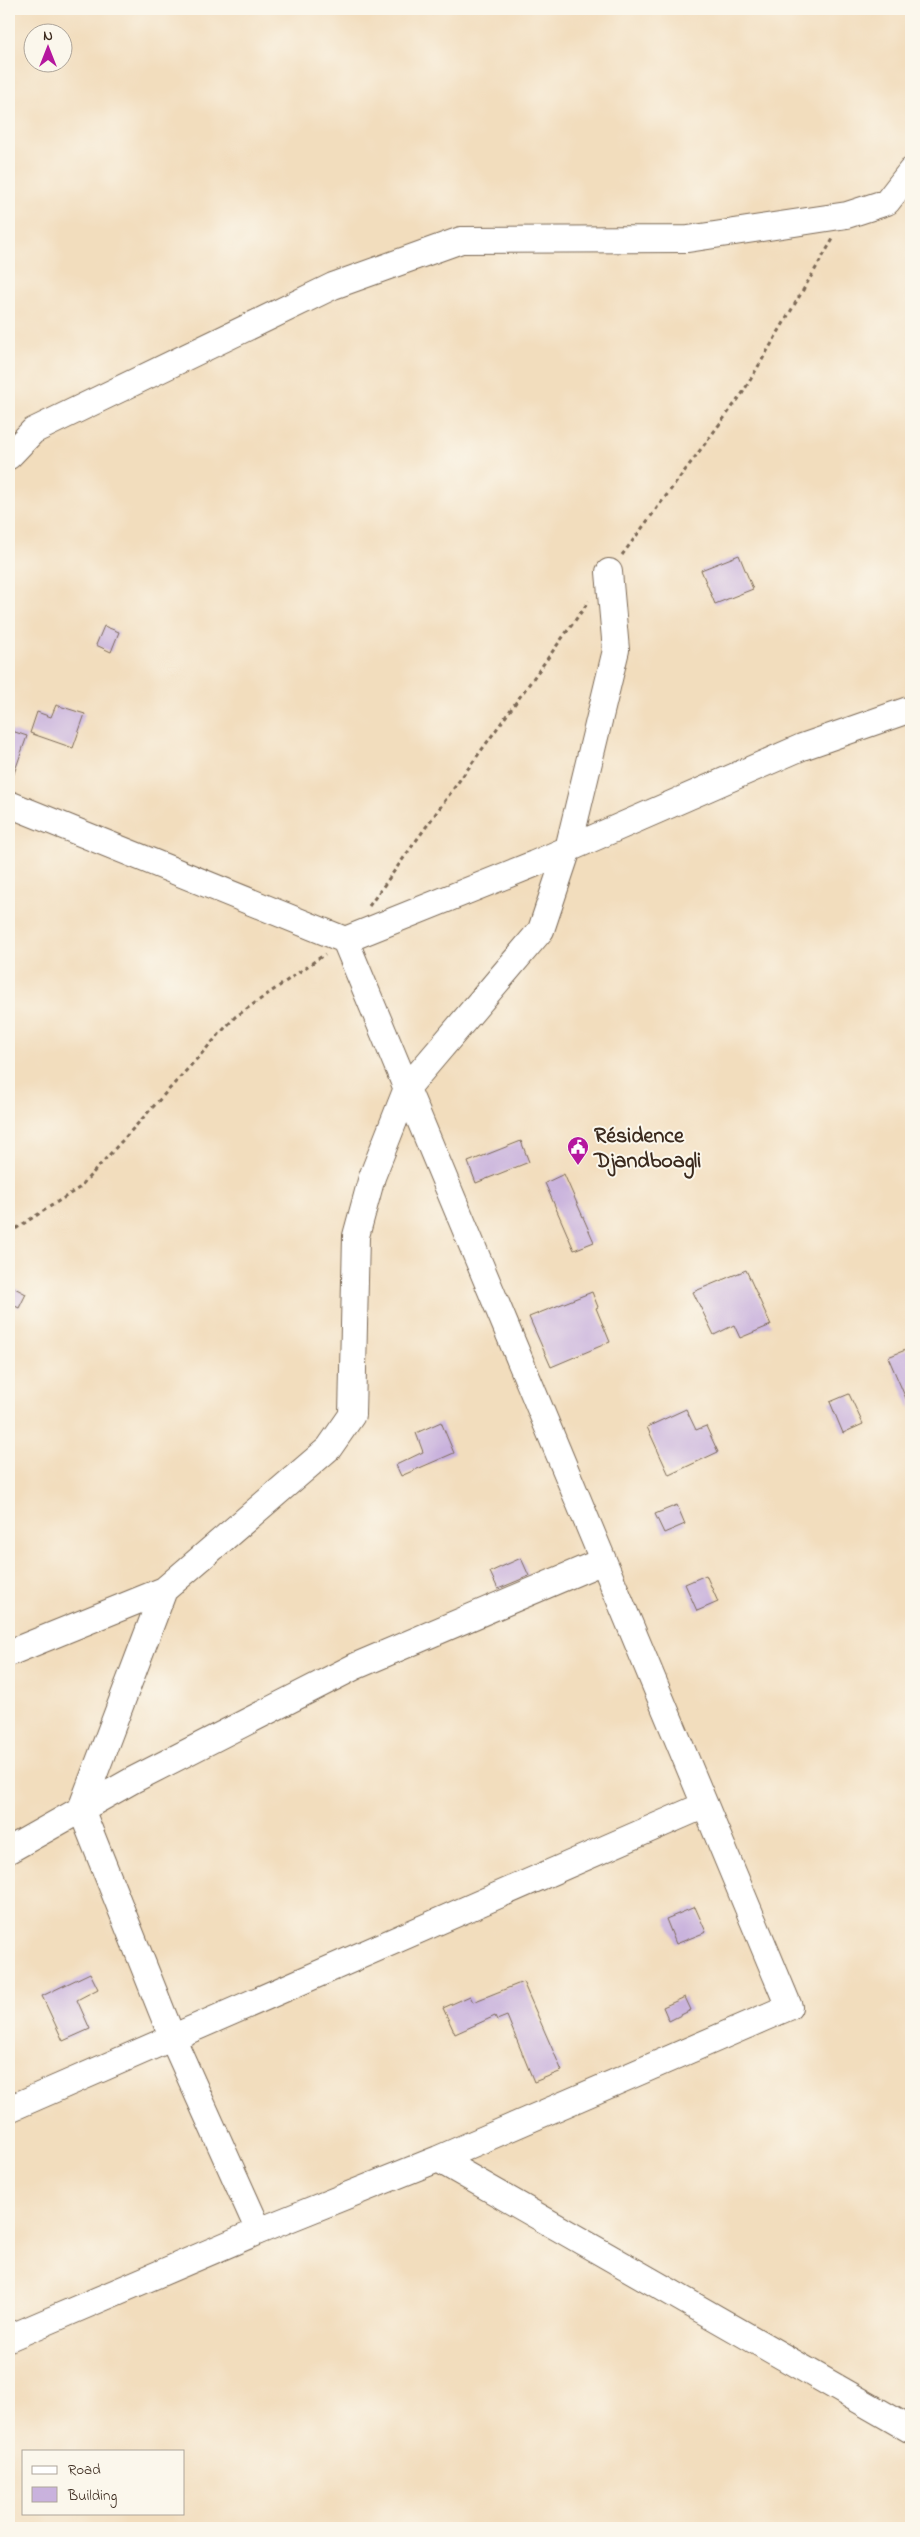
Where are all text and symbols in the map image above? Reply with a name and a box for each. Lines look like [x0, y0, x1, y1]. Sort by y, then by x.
north arrow [22, 22, 72, 72]
text: N [43, 26, 53, 47]
place label: Résidence Djandboagli [593, 1121, 701, 1179]
public building icon: Résidence Djandboagli [566, 1135, 590, 1166]
legend [22, 2450, 185, 2514]
text: Road [68, 2459, 101, 2481]
text: Building [67, 2485, 117, 2508]

